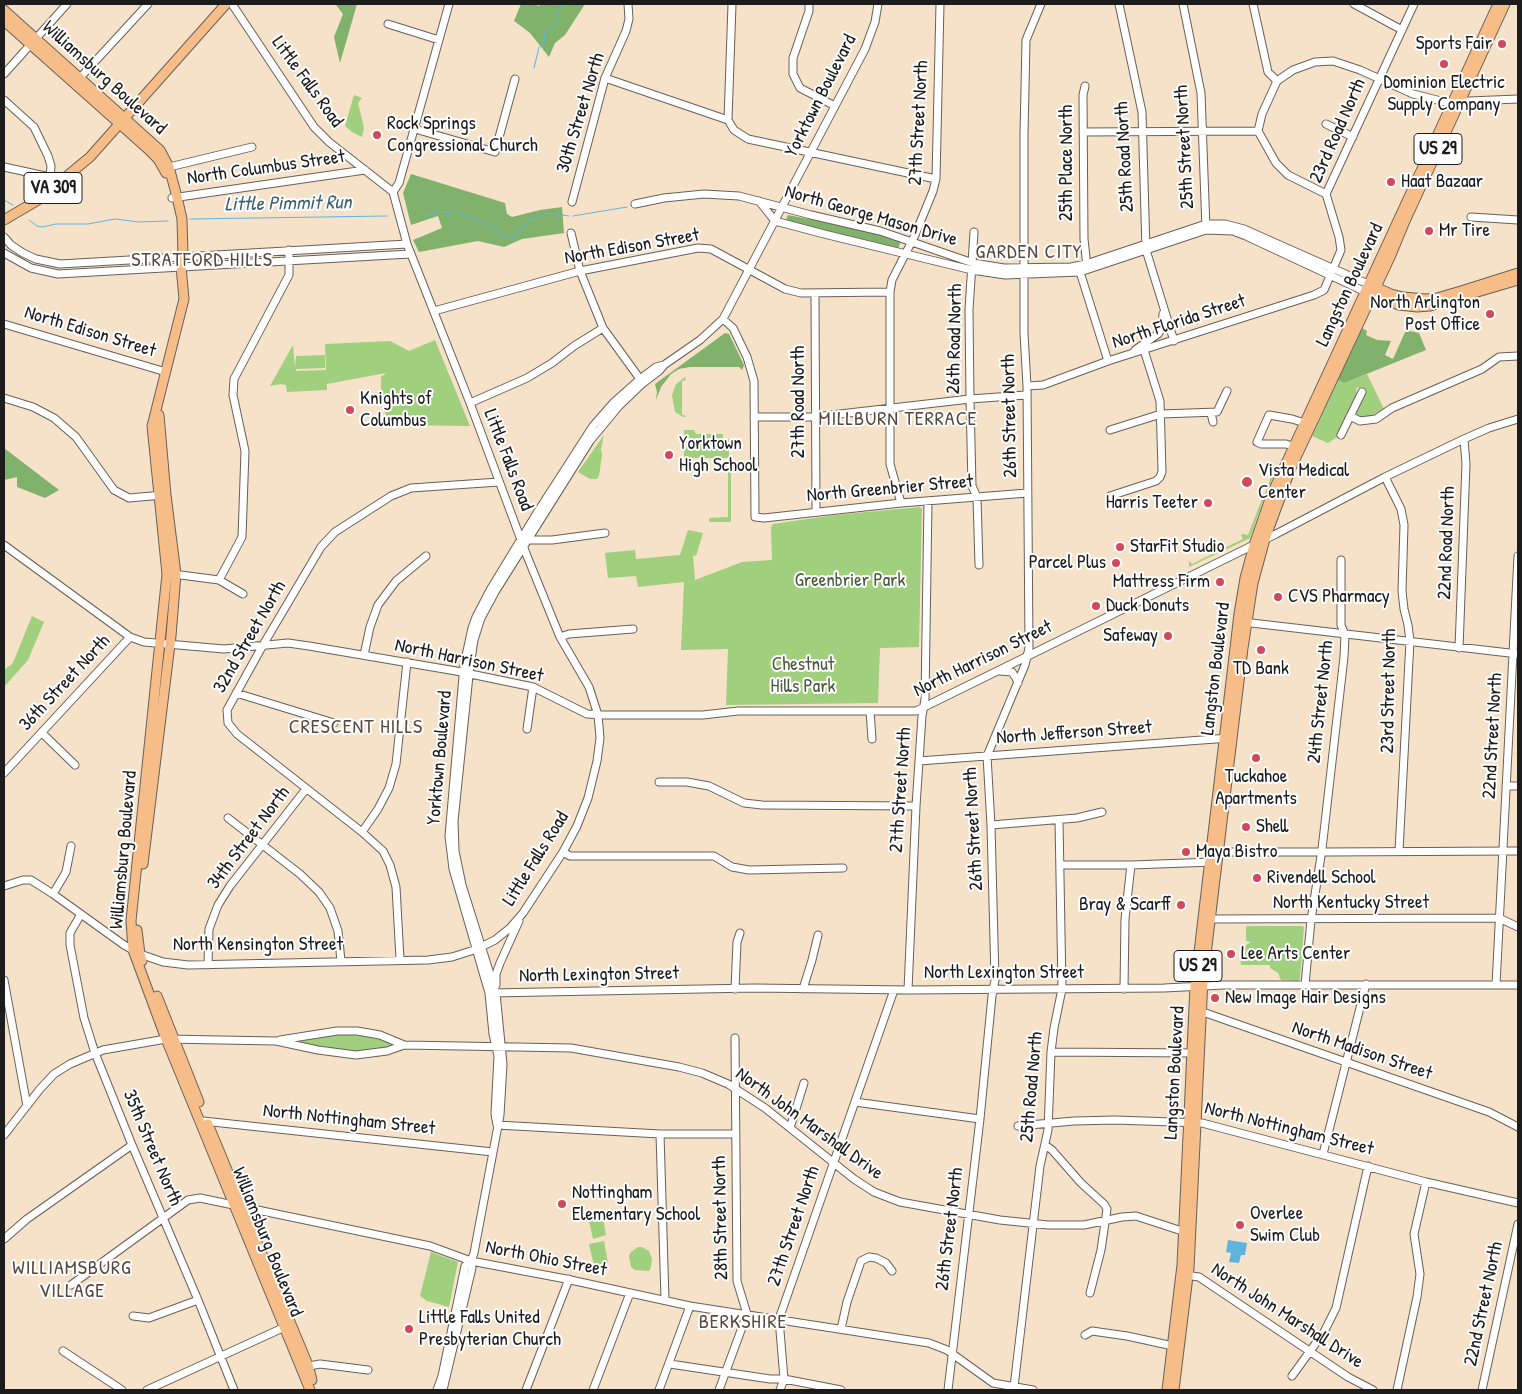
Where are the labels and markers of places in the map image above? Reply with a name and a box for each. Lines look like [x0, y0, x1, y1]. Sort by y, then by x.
place label: Sports Fair [1416, 33, 1492, 55]
marker: Sports Fair [1496, 38, 1508, 50]
marker: Dominion Electric Supply Company [1438, 58, 1450, 70]
place label: Dominion Electric Supply Company [1383, 72, 1505, 116]
place label: Rock Springs Congressional Church [387, 113, 538, 157]
marker: Rock Springs Congressional Church [371, 129, 383, 141]
place label: Haat Bazaar [1401, 171, 1483, 193]
marker: Haat Bazaar [1385, 176, 1397, 188]
place label: Mr Tire [1439, 220, 1490, 242]
marker: Mr Tire [1423, 225, 1435, 237]
place label: North Arlington Post Office [1370, 292, 1480, 336]
marker: North Arlington Post Office [1484, 308, 1496, 320]
place label: Knights of Columbus [360, 388, 432, 432]
marker: Knights of Columbus [344, 404, 356, 416]
place label: Yorktown High School [679, 433, 757, 477]
marker: Yorktown High School [663, 449, 675, 461]
place label: Vista Medical Center [1258, 460, 1349, 504]
marker: Vista Medical Center [1240, 475, 1254, 489]
place label: Harris Teeter [1106, 492, 1198, 514]
marker: Harris Teeter [1202, 497, 1214, 509]
place label: StarFit Studio [1130, 536, 1224, 558]
marker: StarFit Studio [1114, 541, 1126, 553]
place label: Parcel Plus [1029, 552, 1106, 574]
marker: Parcel Plus [1110, 557, 1122, 569]
place label: Mattress Firm [1113, 571, 1210, 593]
marker: Mattress Firm [1214, 576, 1226, 588]
place label: CVS Pharmacy [1288, 586, 1390, 608]
marker: CVS Pharmacy [1272, 591, 1284, 603]
place label: Duck Donuts [1106, 595, 1189, 617]
marker: Duck Donuts [1090, 600, 1102, 612]
place label: Safeway [1103, 625, 1158, 647]
marker: Safeway [1162, 630, 1174, 642]
marker: TD Bank [1255, 644, 1267, 656]
place label: TD Bank [1233, 658, 1289, 680]
marker: Tuckahoe Apartments [1250, 752, 1262, 764]
place label: Tuckahoe Apartments [1215, 766, 1297, 810]
place label: Shell [1256, 816, 1288, 838]
marker: Shell [1240, 821, 1252, 833]
place label: Maya Bistro [1196, 841, 1277, 863]
marker: Maya Bistro [1180, 846, 1192, 858]
place label: Rivendell School [1267, 867, 1376, 889]
marker: Rivendell School [1251, 872, 1263, 884]
place label: Bray & Scarff [1079, 894, 1171, 916]
marker: Bray & Scarff [1175, 899, 1187, 911]
place label: Lee Arts Center [1241, 943, 1350, 965]
marker: Lee Arts Center [1225, 948, 1237, 960]
place label: New Image Hair Designs [1225, 987, 1386, 1009]
marker: New Image Hair Designs [1209, 992, 1221, 1004]
place label: Nottingham Elementary School [572, 1182, 700, 1226]
marker: Nottingham Elementary School [556, 1198, 568, 1210]
place label: Overlee Swim Club [1250, 1203, 1320, 1247]
marker: Overlee Swim Club [1234, 1219, 1246, 1231]
place label: Little Falls United Presbyterian Church [419, 1307, 561, 1351]
marker: Little Falls United Presbyterian Church [403, 1323, 415, 1335]

